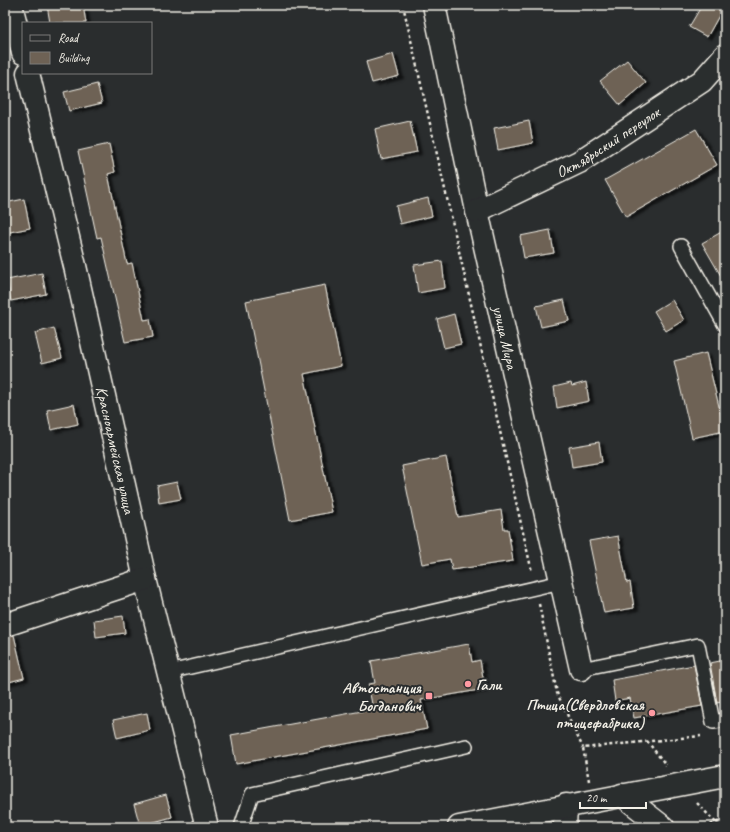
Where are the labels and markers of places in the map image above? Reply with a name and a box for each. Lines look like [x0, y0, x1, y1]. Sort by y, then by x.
place label: Гали [476, 675, 503, 695]
place label: Автостанция Богданович [342, 678, 422, 716]
marker: Гали [463, 679, 473, 689]
marker: Автостанция Богданович [424, 691, 434, 701]
place label: Птица(Свердловская птицефабрика) [526, 695, 646, 733]
marker: Птица(Свердловская птицефабрика) [647, 708, 657, 718]

